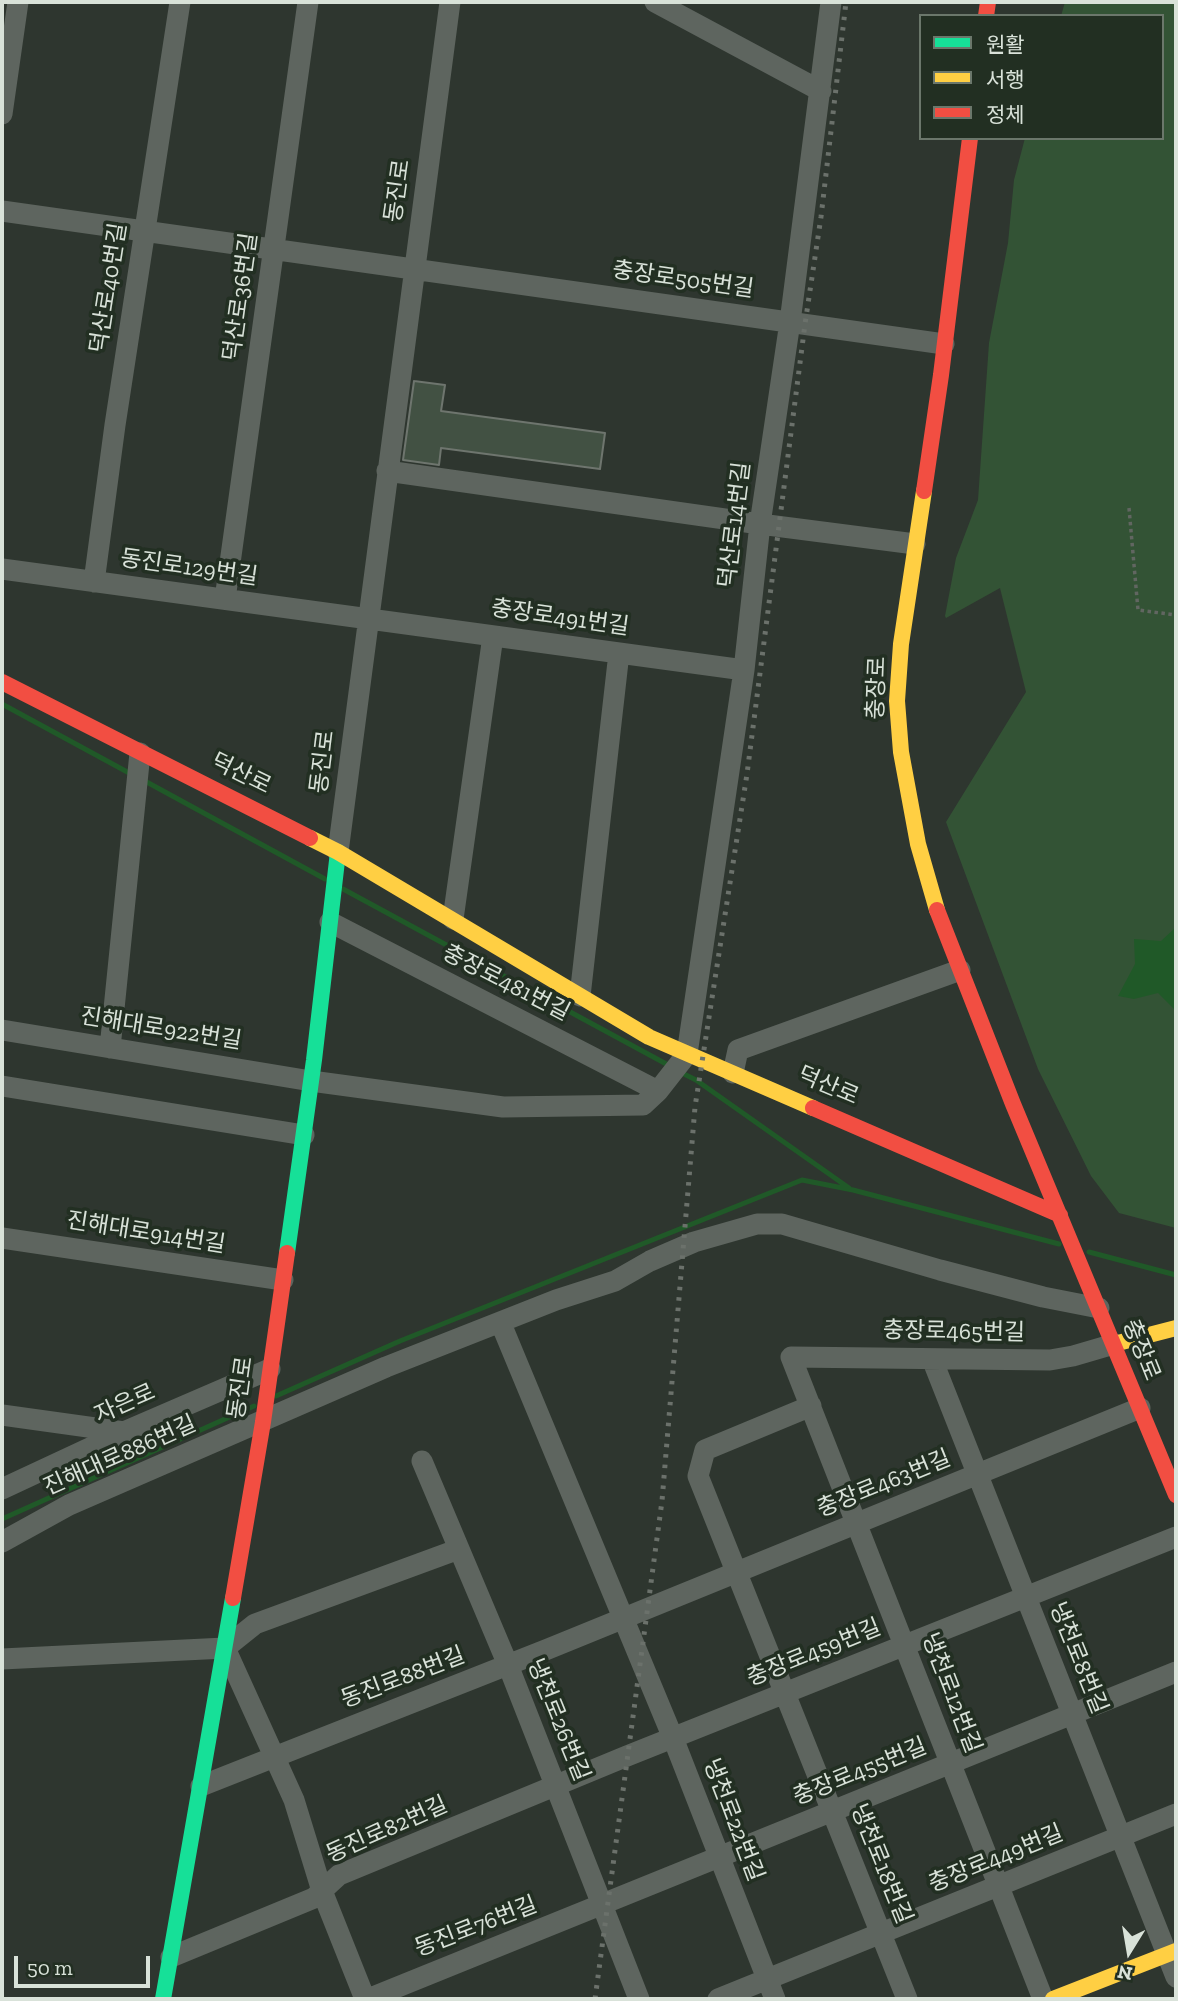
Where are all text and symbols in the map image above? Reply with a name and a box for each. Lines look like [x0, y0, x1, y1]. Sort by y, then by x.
legend [919, 14, 1164, 140]
text: 원활 [986, 32, 1025, 57]
text: 서행 [986, 67, 1025, 92]
text: 정체 [986, 102, 1025, 127]
street label: 동진로 [380, 158, 416, 224]
street label: 덕산로40번길 [85, 221, 133, 355]
street label: 덕산로36번길 [218, 231, 264, 363]
street label: 충장로505번길 [610, 256, 756, 304]
street label: 덕산로14번길 [714, 460, 756, 590]
street label: 동진로129번길 [118, 545, 260, 591]
street label: 충장로491번길 [489, 595, 631, 641]
street label: 충장로 [862, 656, 892, 720]
street label: 동진로 [305, 729, 341, 795]
street label: 덕산로 [206, 748, 276, 800]
street label: 충장로481번길 [438, 939, 574, 1027]
street label: 진해대로922번길 [78, 1003, 244, 1055]
street label: 덕산로 [793, 1061, 863, 1111]
street label: 진해대로914번길 [65, 1207, 227, 1259]
street label: 충장로 [1116, 1315, 1166, 1385]
street label: 충장로465번길 [883, 1317, 1025, 1347]
street label: 동진로 [223, 1355, 259, 1421]
street label: 자은로 [90, 1378, 160, 1430]
street label: 진해대로886번길 [40, 1410, 200, 1502]
street label: 충장로463번길 [813, 1445, 955, 1523]
street label: 냉천로8번길 [1043, 1598, 1113, 1718]
street label: 충장로459번길 [743, 1614, 885, 1692]
street label: 냉천로12번길 [915, 1629, 987, 1757]
street label: 동진로88번길 [337, 1642, 469, 1714]
street label: 냉천로26번길 [521, 1655, 595, 1785]
street label: 충장로455번길 [789, 1733, 931, 1811]
street label: 냉천로22번길 [697, 1755, 769, 1885]
street label: 동진로82번길 [322, 1791, 452, 1869]
street label: 냉천로18번길 [844, 1800, 918, 1928]
street label: 충장로449번길 [925, 1819, 1067, 1899]
street label: 동진로76번길 [411, 1891, 541, 1963]
north arrow [1094, 1917, 1164, 1987]
scale bar [18, 1941, 154, 1985]
text: 50 m [27, 1955, 73, 1980]
text: N [1116, 1960, 1134, 1986]

